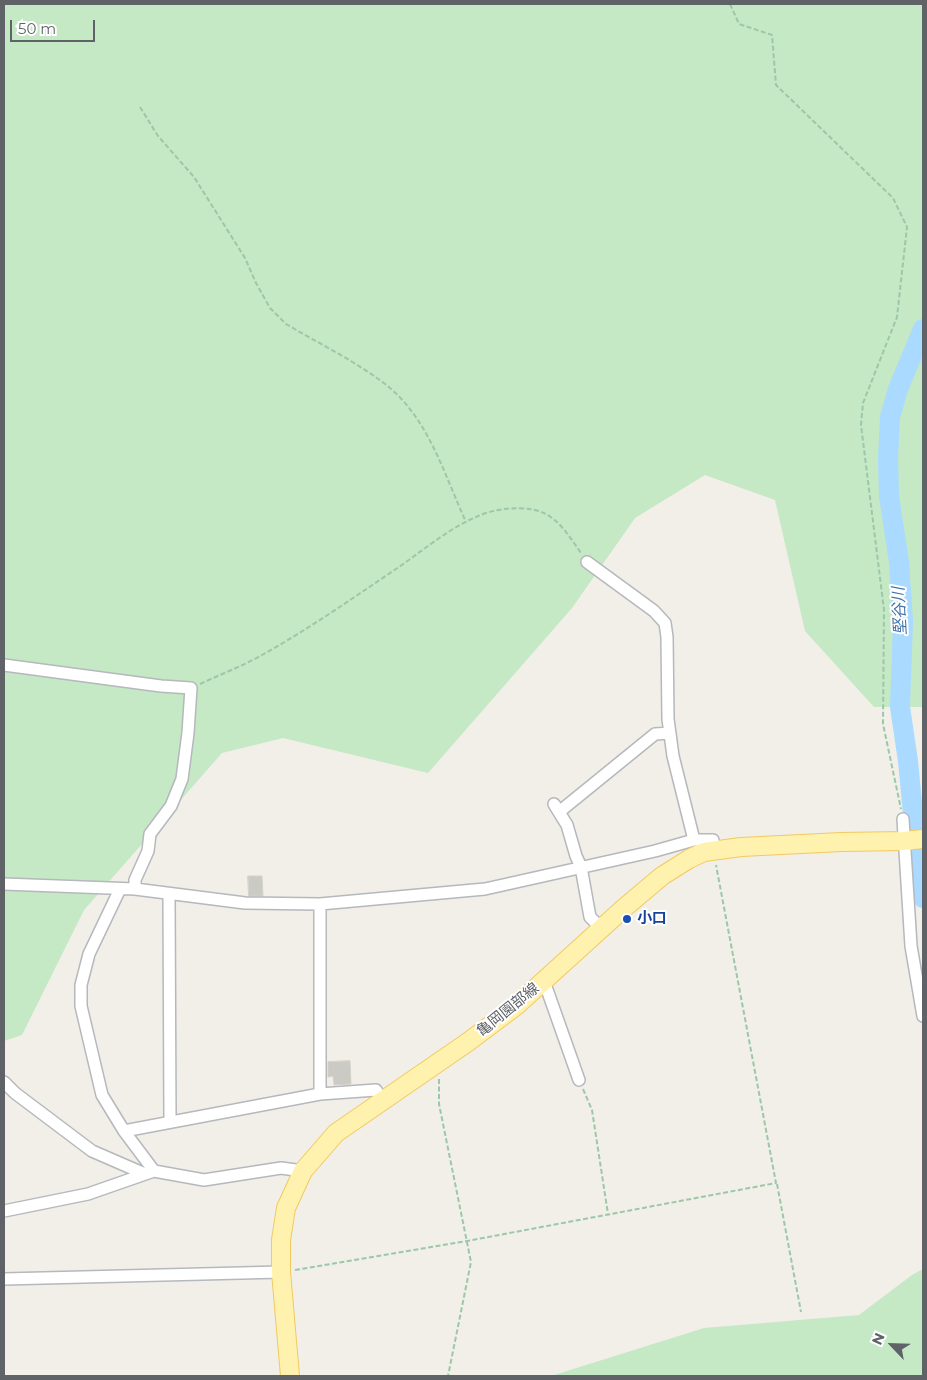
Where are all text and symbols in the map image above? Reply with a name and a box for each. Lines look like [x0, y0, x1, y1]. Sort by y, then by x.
scale bar [12, 10, 98, 42]
text: 50 m [18, 19, 56, 38]
water label: 堅谷川 [889, 587, 911, 635]
place label: 小口 [637, 910, 667, 928]
marker: 小口 [621, 913, 633, 925]
street label: 亀岡園部線 [473, 979, 543, 1041]
north arrow [867, 1320, 917, 1370]
text: N [868, 1330, 889, 1348]

